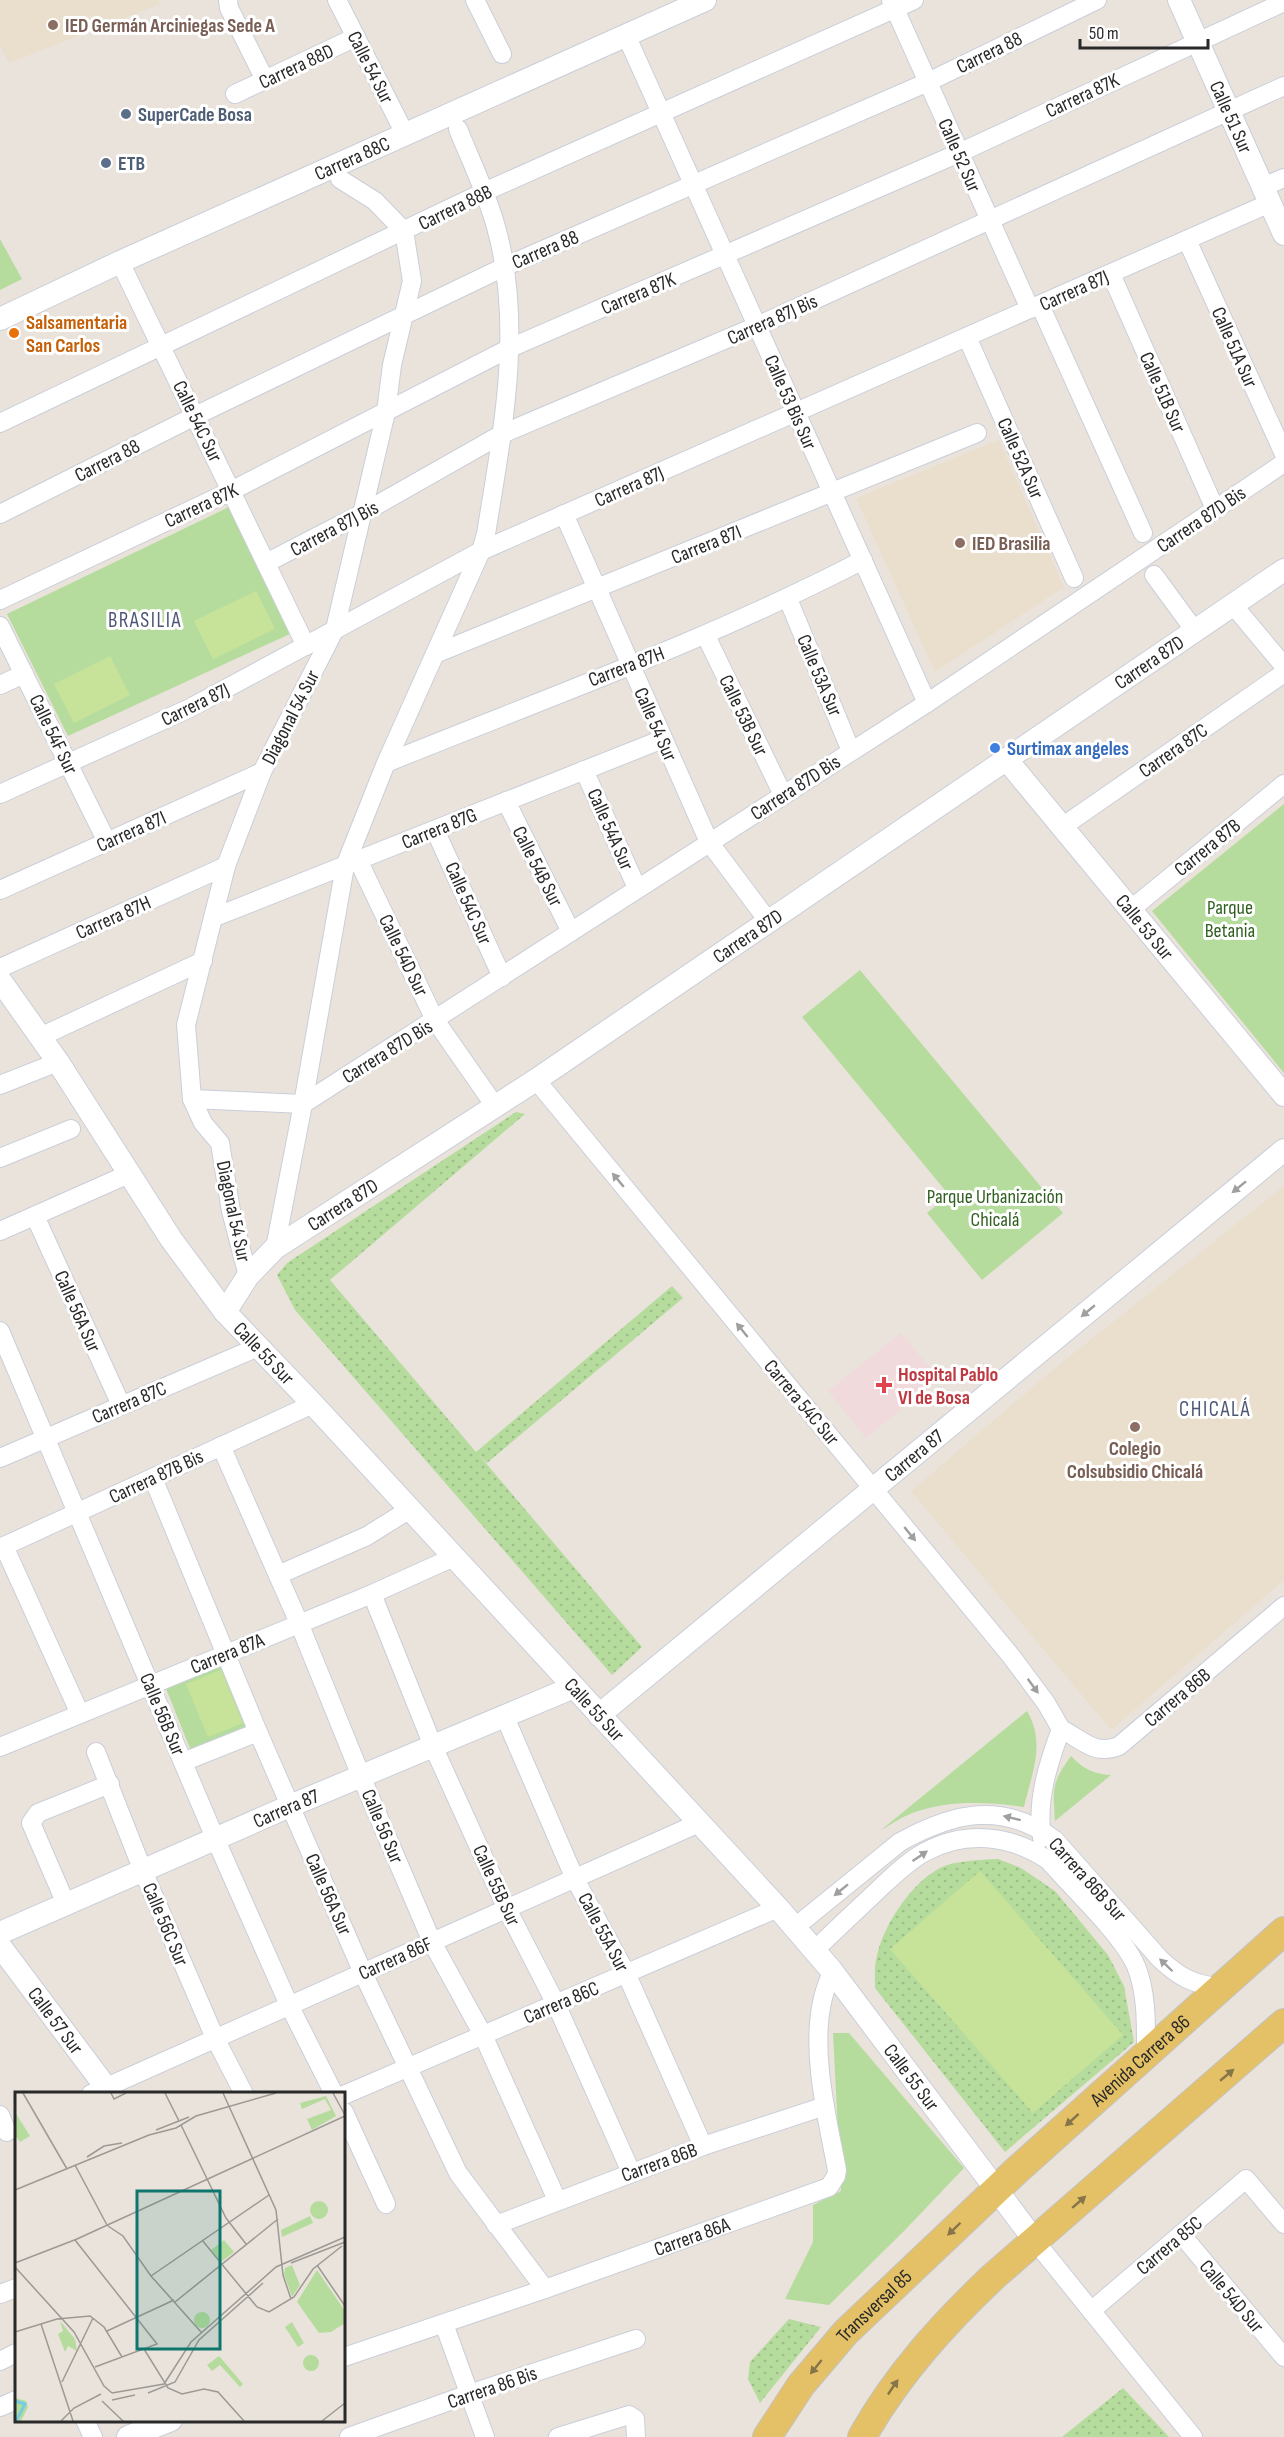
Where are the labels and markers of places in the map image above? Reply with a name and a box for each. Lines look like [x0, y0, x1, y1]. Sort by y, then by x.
place label: IED Germán Arciniegas Sede A [65, 14, 275, 38]
marker: IED Germán Arciniegas Sede A [46, 18, 60, 32]
place label: SuperCade Bosa [138, 103, 252, 127]
marker: SuperCade Bosa [119, 107, 133, 121]
place label: ETB [118, 152, 145, 176]
marker: ETB [99, 156, 113, 170]
place label: Salsamentaria San Carlos [26, 311, 127, 358]
marker: Salsamentaria San Carlos [7, 326, 21, 340]
place label: IED Brasilia [972, 532, 1051, 556]
marker: IED Brasilia [953, 536, 967, 550]
place label: Surtimax angeles [1007, 737, 1129, 761]
marker: Surtimax angeles [988, 741, 1002, 755]
place label: Hospital Pablo VI de Bosa [898, 1363, 998, 1410]
marker: Hospital Pablo VI de Bosa [875, 1376, 893, 1394]
marker: Colegio Colsubsidio Chicalá [1128, 1420, 1142, 1434]
place label: Colegio Colsubsidio Chicalá [1067, 1437, 1203, 1484]

